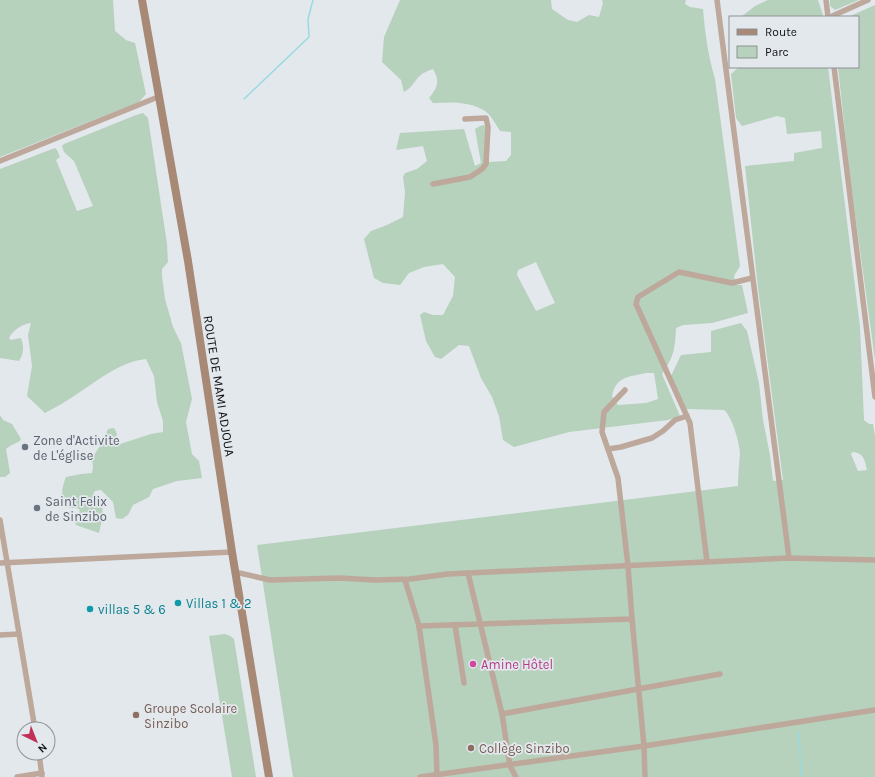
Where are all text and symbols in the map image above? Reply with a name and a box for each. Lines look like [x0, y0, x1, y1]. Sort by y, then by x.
legend [729, 16, 859, 68]
text: Route [765, 25, 797, 39]
text: Parc [765, 45, 789, 59]
street label: ROUTE DE MAMI ADJOUA [200, 314, 238, 458]
place label: Zone d'Activite de L'église [33, 433, 120, 463]
marker: Zone d'Activite de L'église [20, 442, 30, 452]
place label: Saint Felix de Sinzibo [45, 494, 107, 524]
marker: Saint Felix de Sinzibo [32, 503, 42, 513]
place label: Villas 1 & 2 [186, 596, 251, 611]
marker: Villas 1 & 2 [173, 598, 183, 608]
place label: villas 5 & 6 [98, 602, 166, 617]
marker: villas 5 & 6 [85, 604, 95, 614]
place label: Amine Hôtel [481, 657, 553, 672]
marker: Amine Hôtel [468, 659, 478, 669]
place label: Groupe Scolaire Sinzibo [144, 701, 237, 731]
marker: Groupe Scolaire Sinzibo [131, 710, 141, 720]
north arrow [16, 721, 56, 761]
text: N [35, 741, 50, 755]
place label: Collège Sinzibo [479, 741, 570, 756]
marker: Collège Sinzibo [466, 743, 476, 753]

